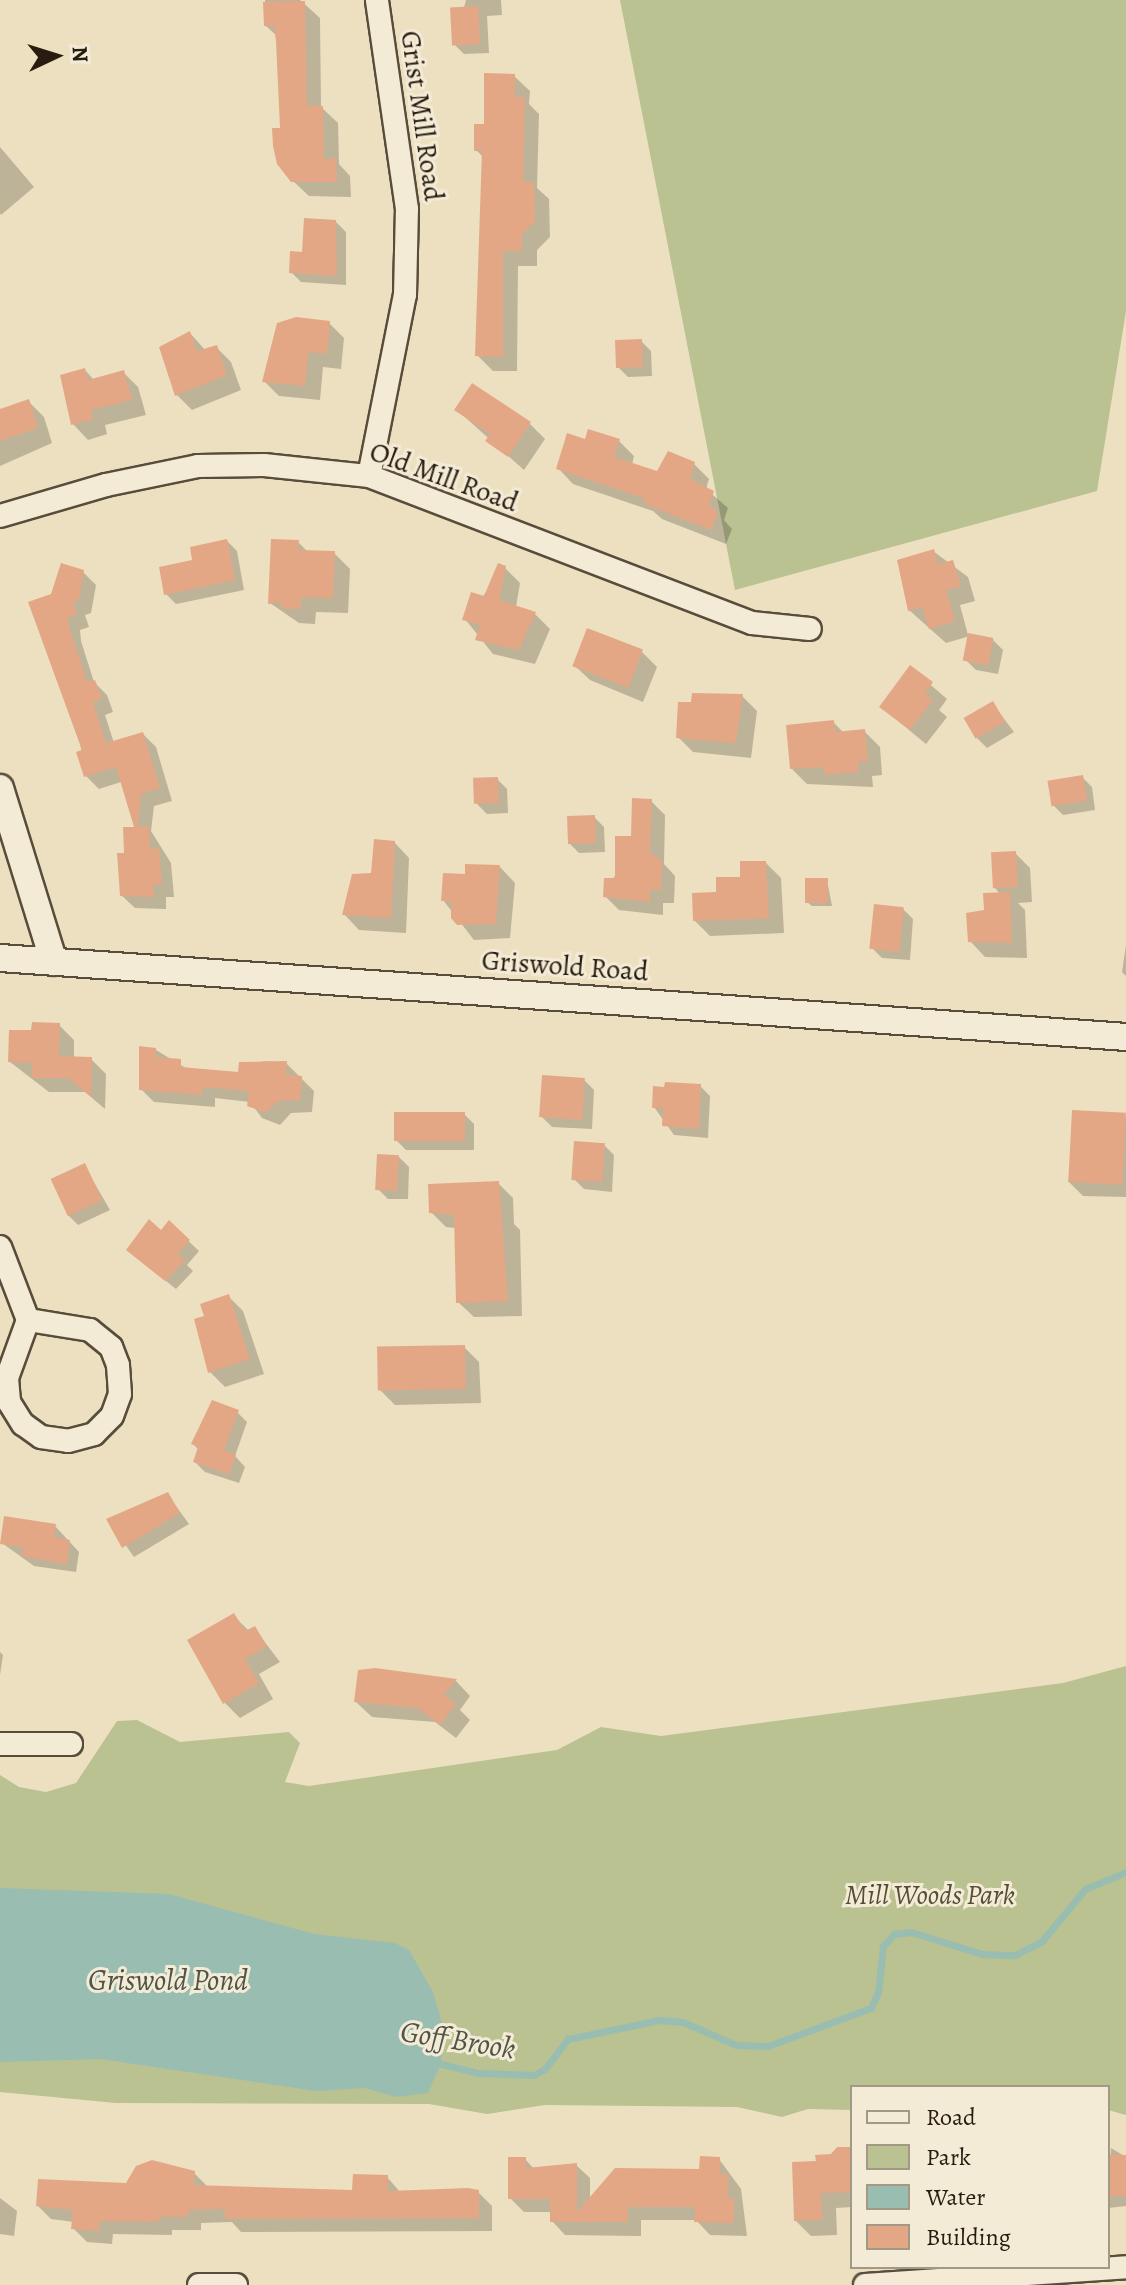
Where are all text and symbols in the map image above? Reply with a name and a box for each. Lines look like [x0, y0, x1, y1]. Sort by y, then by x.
north arrow [16, 16, 96, 96]
street label: Grist Mill Road [393, 29, 451, 203]
text: N [64, 45, 95, 63]
street label: Old Mill Road [365, 435, 523, 519]
street label: Griswold Road [481, 943, 649, 989]
park label: Mill Woods Park [845, 1878, 1015, 1912]
water label: Griswold Pond [88, 1962, 248, 1998]
water label: Goff Brook [398, 2013, 518, 2067]
legend [850, 2085, 1110, 2269]
text: Road [926, 2101, 976, 2133]
text: Park [926, 2141, 971, 2173]
text: Water [926, 2181, 986, 2213]
text: Building [926, 2221, 1011, 2253]

